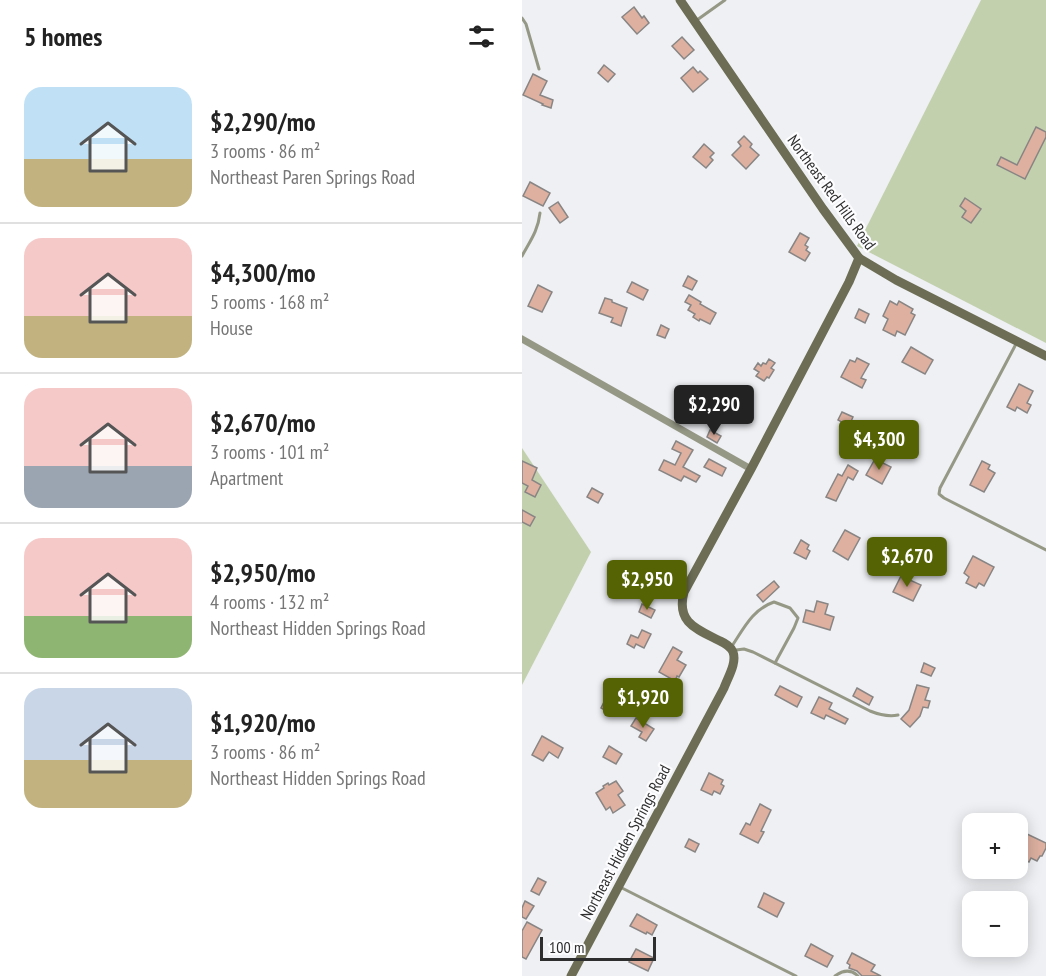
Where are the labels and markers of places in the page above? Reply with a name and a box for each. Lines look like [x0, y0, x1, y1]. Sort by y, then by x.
pin: $2,290 [665, 385, 763, 436]
pin: $4,300 [830, 420, 928, 471]
pin: $2,670 [858, 537, 956, 588]
pin: $2,950 [598, 560, 696, 611]
pin: $1,920 [594, 678, 692, 729]

